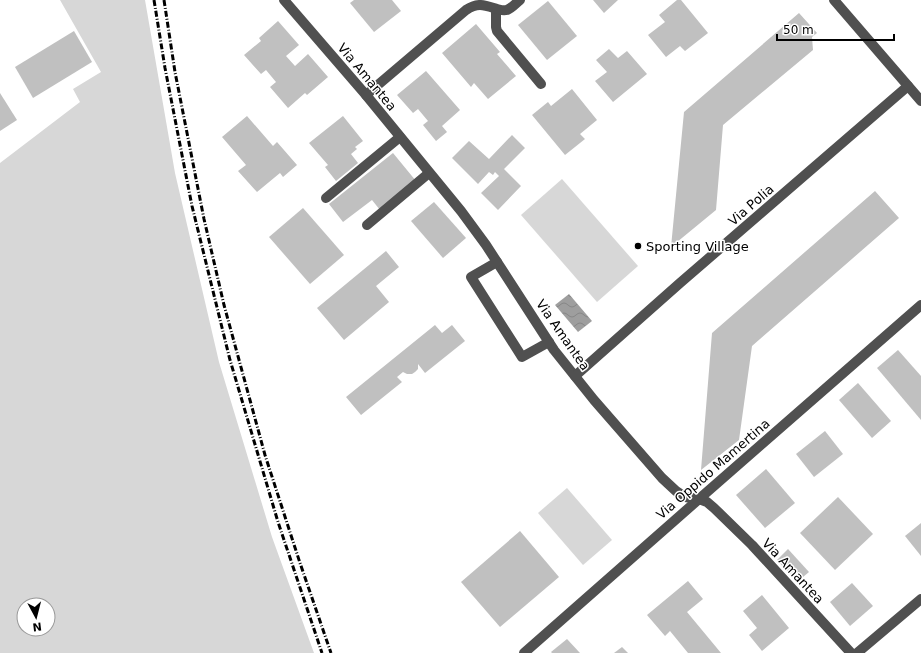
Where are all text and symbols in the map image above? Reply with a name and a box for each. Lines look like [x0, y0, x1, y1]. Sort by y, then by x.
scale bar [777, 16, 894, 42]
text: 50 m [783, 23, 814, 37]
street label: Via Amantea [335, 40, 399, 114]
street label: Via Polia [725, 181, 777, 229]
place label: Sporting Village [646, 239, 749, 254]
marker: Sporting Village [633, 241, 643, 251]
street label: Via Amantea [533, 297, 593, 373]
street label: Via Oppido Mamertina [653, 416, 773, 522]
street label: Via Amantea [759, 535, 827, 607]
north arrow [16, 597, 56, 637]
text: N [32, 619, 43, 633]

